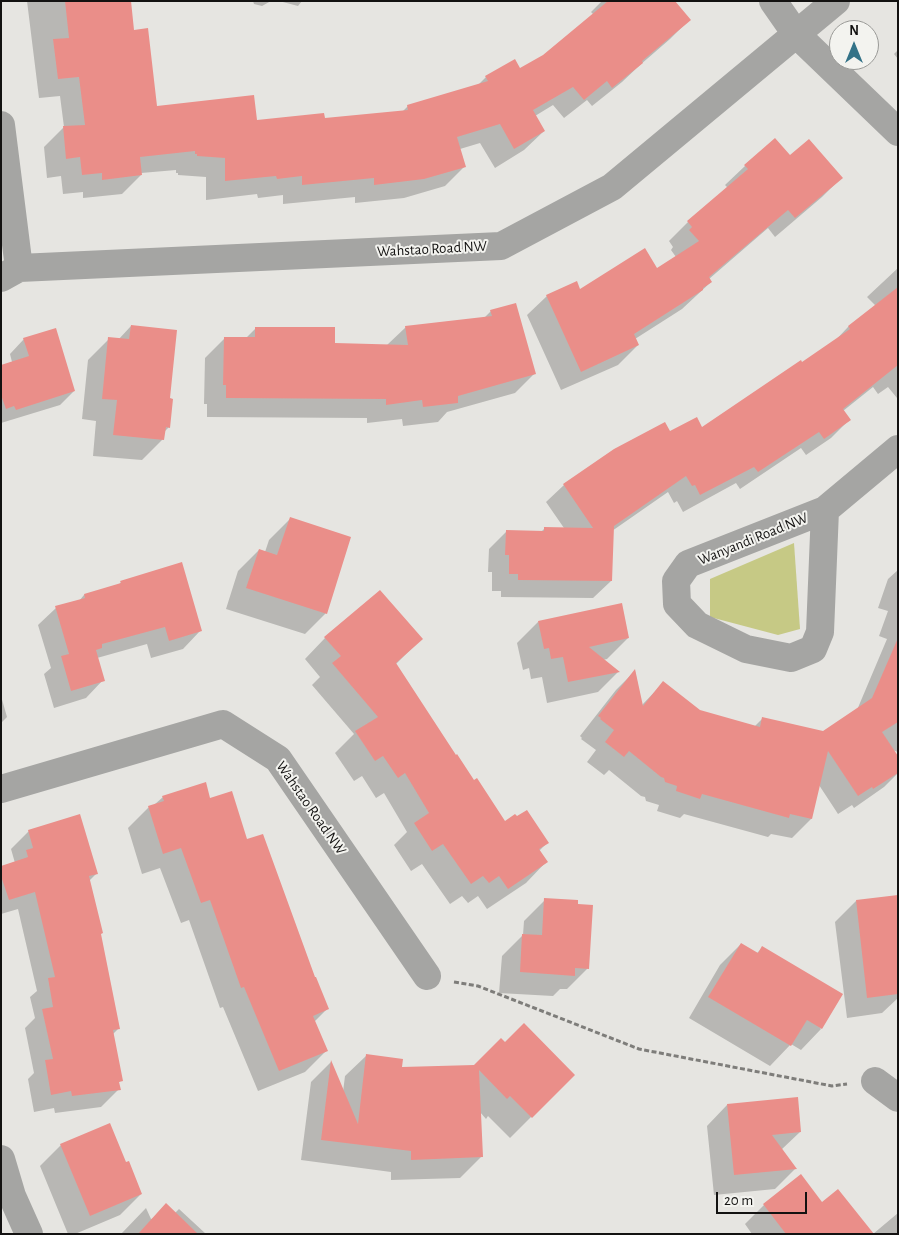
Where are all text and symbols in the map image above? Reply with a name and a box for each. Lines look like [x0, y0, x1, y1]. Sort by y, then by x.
north arrow [829, 20, 879, 70]
text: N [849, 24, 859, 38]
street label: Wahstao Road NW [377, 237, 487, 261]
street label: Wanyandi Road NW [695, 509, 811, 569]
street label: Wahstao Road NW [272, 758, 350, 858]
scale bar [719, 1182, 810, 1214]
text: 20 m [724, 1193, 753, 1208]

